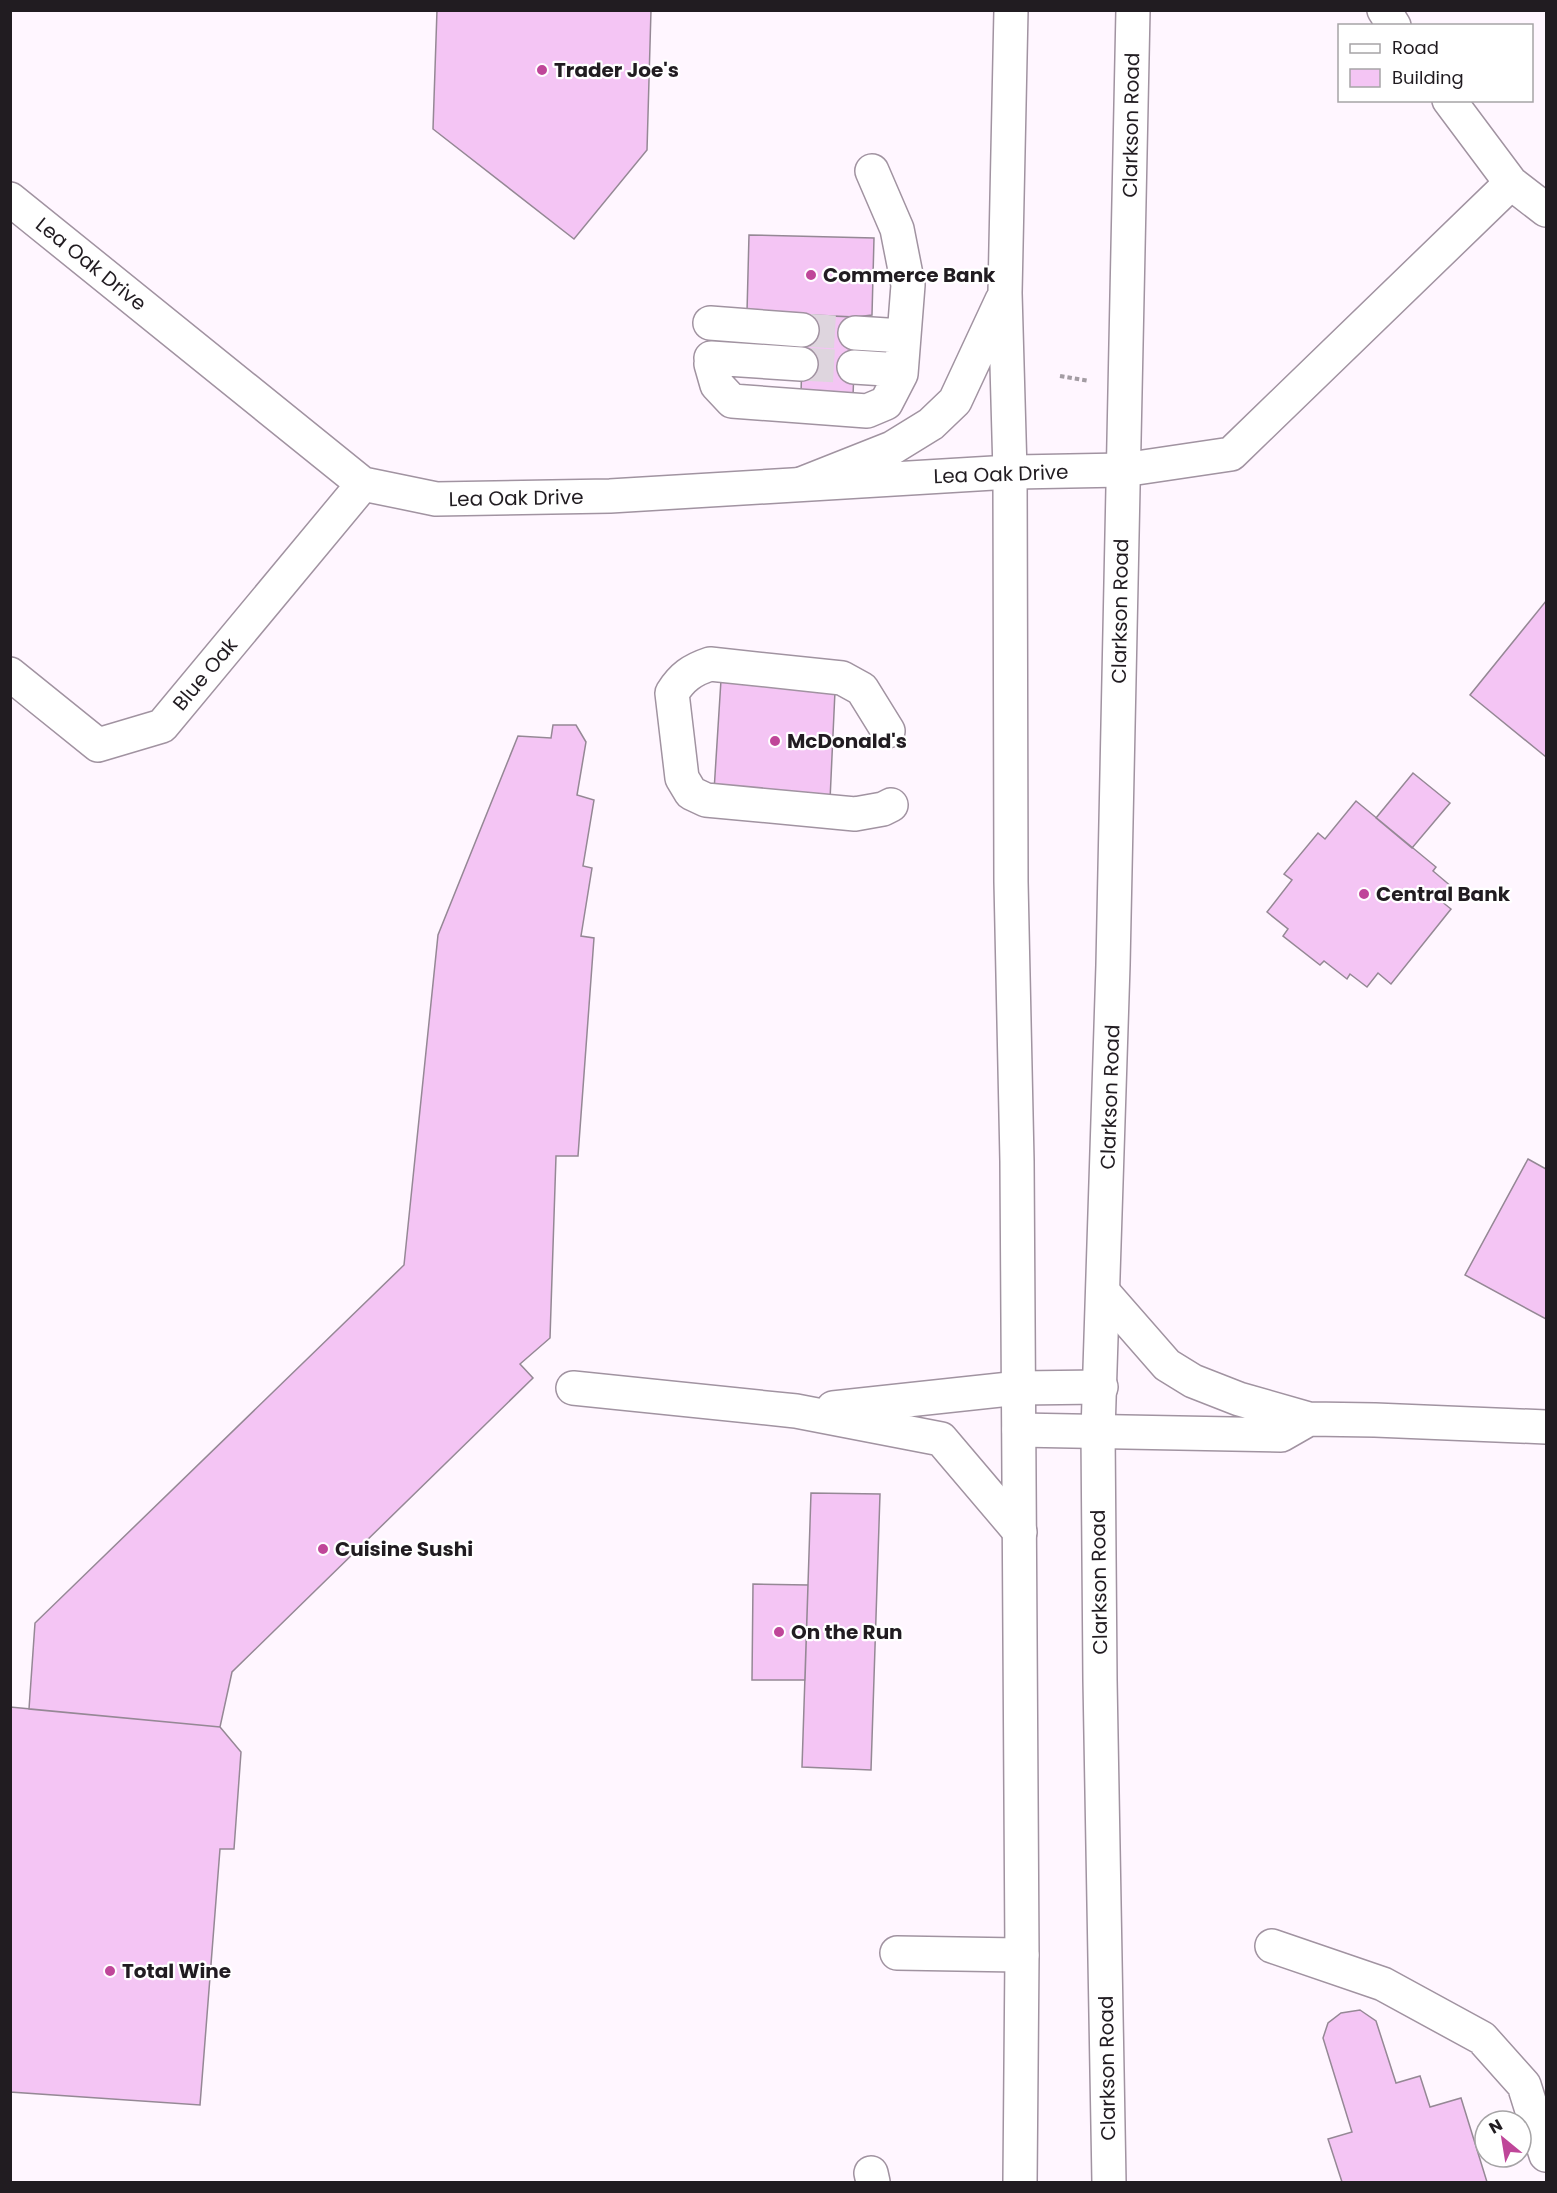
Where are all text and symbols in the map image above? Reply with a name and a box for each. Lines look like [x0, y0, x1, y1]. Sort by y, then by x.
legend [1338, 24, 1533, 102]
text: Road [1392, 35, 1439, 60]
street label: Clarkson Road [1116, 52, 1146, 198]
place label: Trader Joe's [554, 56, 679, 84]
marker: Trader Joe's [535, 63, 549, 77]
text: Building [1392, 65, 1464, 90]
street label: Lea Oak Drive [30, 211, 152, 317]
place label: Commerce Bank [823, 261, 996, 289]
marker: Commerce Bank [804, 268, 818, 282]
street label: Lea Oak Drive [933, 458, 1069, 490]
street label: Lea Oak Drive [448, 483, 584, 513]
street label: Clarkson Road [1105, 538, 1135, 684]
street label: Blue Oak [166, 631, 244, 716]
place label: McDonald's [787, 727, 907, 755]
marker: McDonald's [768, 734, 782, 748]
place label: Central Bank [1376, 880, 1511, 908]
marker: Central Bank [1357, 887, 1371, 901]
street label: Clarkson Road [1093, 1024, 1127, 1170]
street label: Clarkson Road [1084, 1509, 1114, 1655]
place label: Cuisine Sushi [335, 1535, 473, 1563]
marker: Cuisine Sushi [316, 1542, 330, 1556]
place label: On the Run [791, 1618, 903, 1646]
marker: On the Run [772, 1625, 786, 1639]
place label: Total Wine [122, 1957, 231, 1985]
marker: Total Wine [103, 1964, 117, 1978]
street label: Clarkson Road [1092, 1995, 1122, 2141]
north arrow [1473, 2109, 1533, 2169]
text: N [1485, 2113, 1507, 2139]

